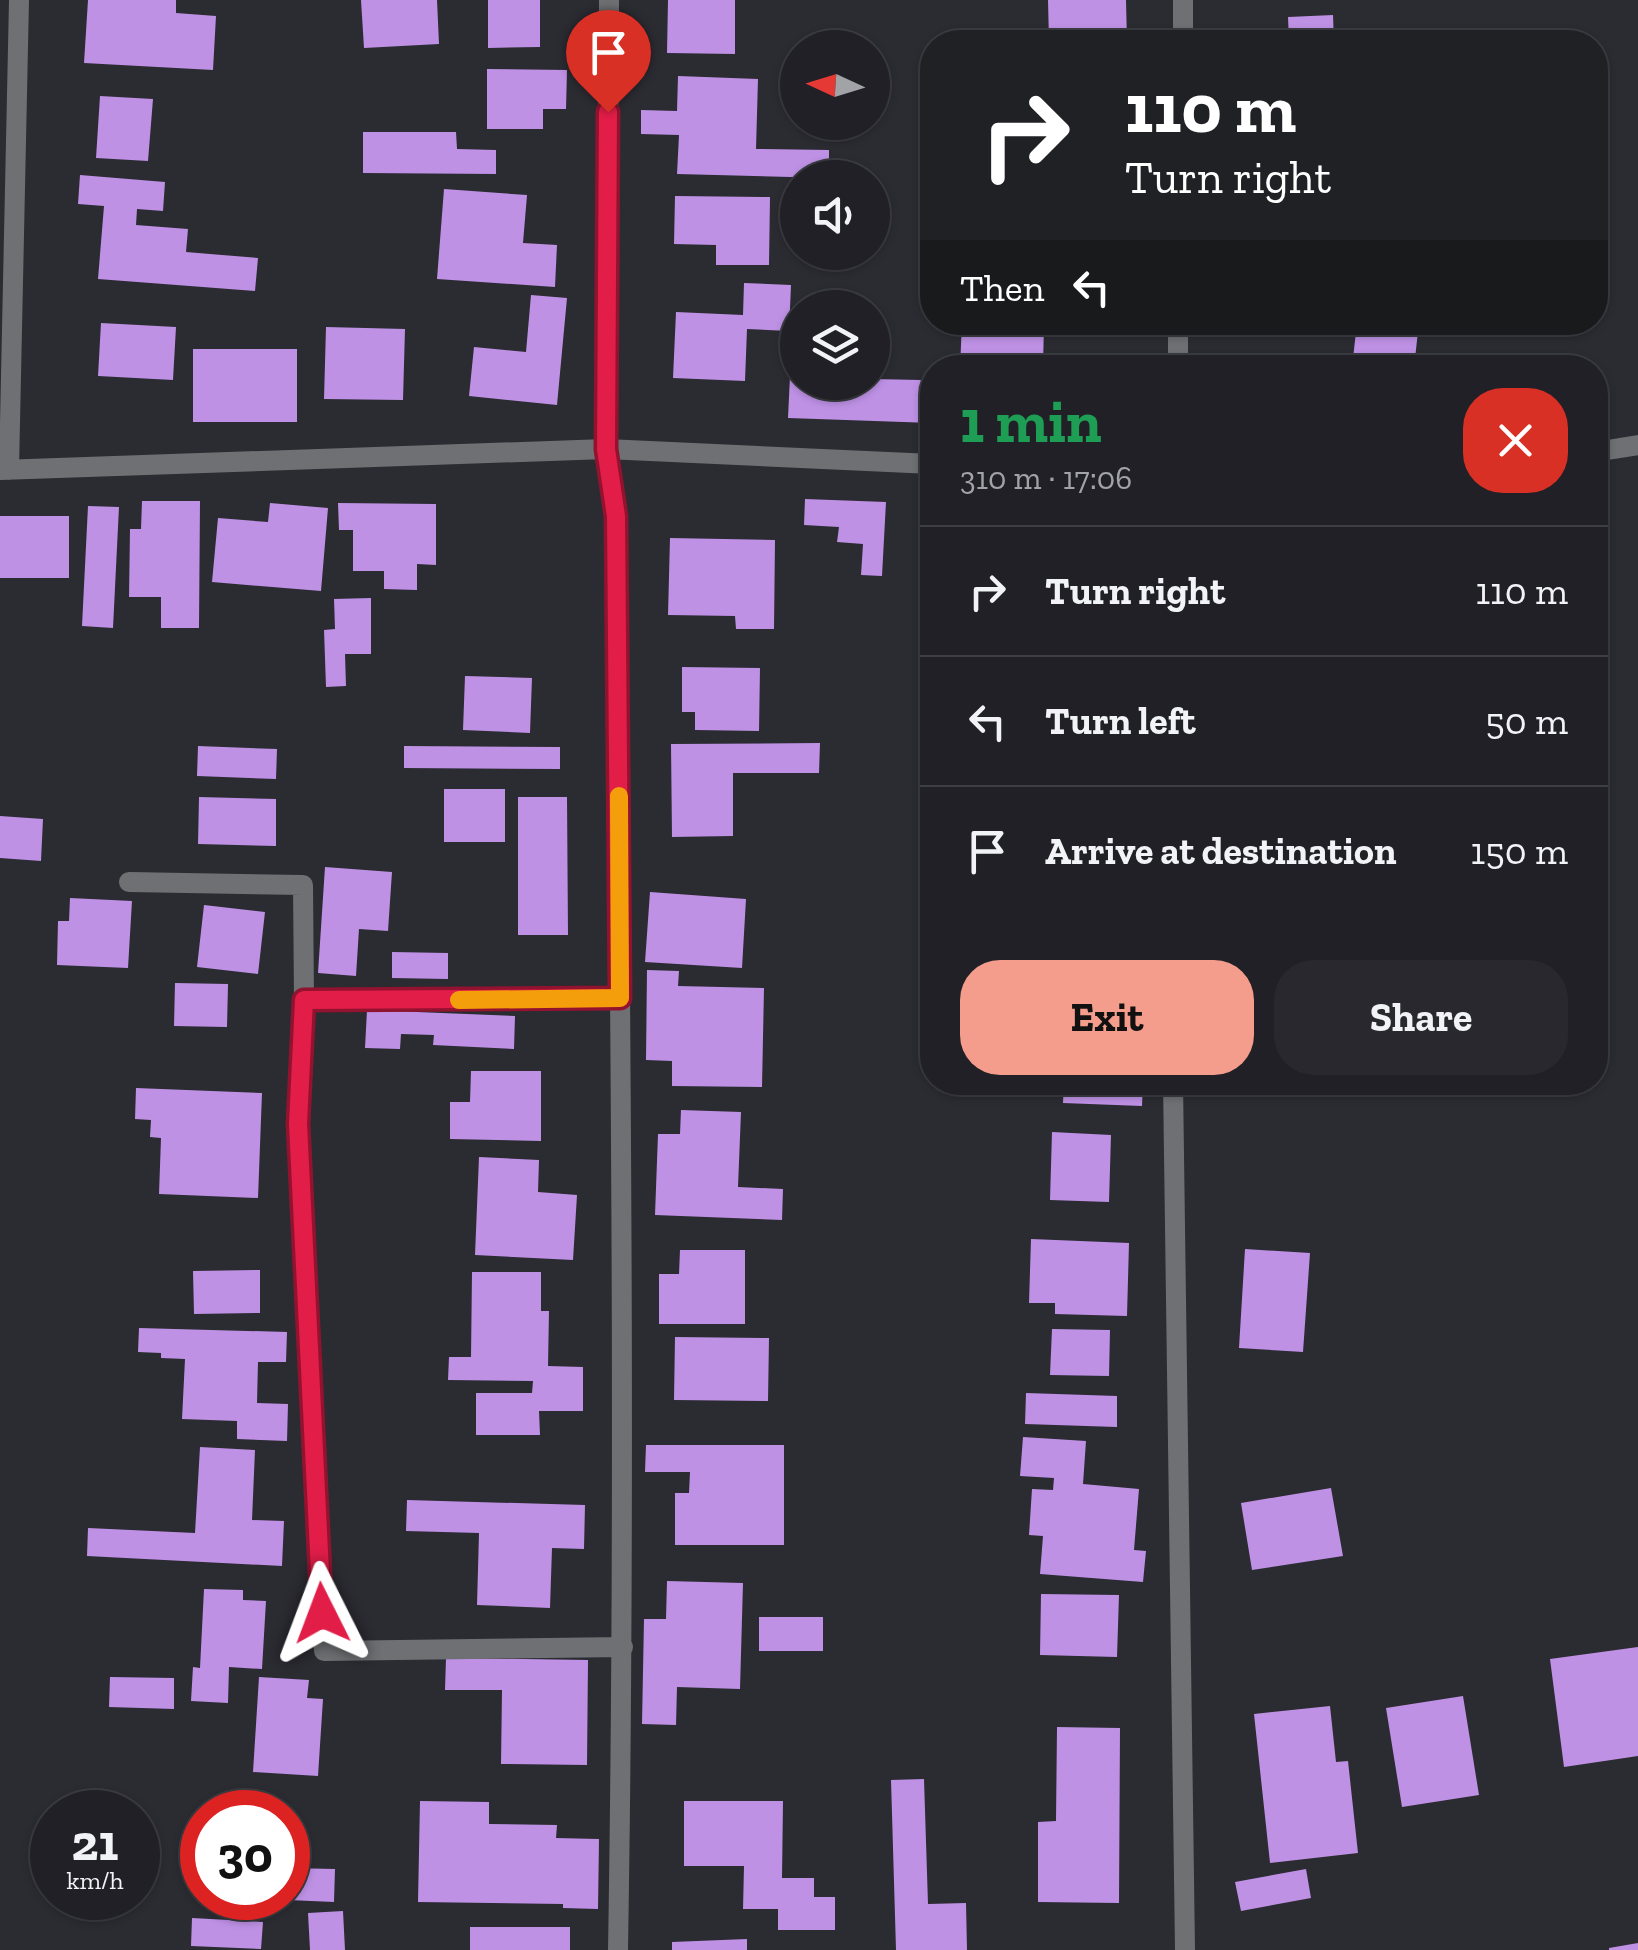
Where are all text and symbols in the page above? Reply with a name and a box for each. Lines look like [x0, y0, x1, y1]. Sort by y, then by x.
pin [566, 10, 651, 113]
icon: arrive [581, 25, 636, 80]
north arrow [780, 30, 890, 140]
map controls [780, 30, 890, 400]
text: 110 m [1125, 66, 1296, 150]
icon: right [960, 70, 1090, 200]
text: Turn right [1125, 151, 1331, 205]
button: sound [780, 160, 890, 270]
icon: left [1064, 260, 1119, 315]
text: Then [960, 265, 1044, 311]
button: layers [780, 290, 890, 400]
text: 1 min [960, 385, 1102, 457]
button: close [1463, 388, 1568, 493]
text: 310 m · 17:06 [960, 459, 1132, 497]
icon: right [960, 564, 1015, 619]
text: Turn right [1045, 568, 1225, 614]
text: 110 m [1475, 568, 1568, 614]
icon: left [960, 694, 1015, 749]
text: Turn left [1045, 698, 1196, 744]
text: 50 m [1485, 698, 1568, 744]
icon: arrive [960, 824, 1015, 879]
text: Arrive at destination [1045, 828, 1396, 874]
text: 150 m [1471, 828, 1568, 874]
button: Exit [960, 960, 1254, 1075]
button: Share [1274, 960, 1568, 1075]
position arrow [270, 1561, 374, 1665]
speed limit sign: 30 [180, 1790, 310, 1920]
text: 21 [71, 1813, 119, 1873]
text: km/h [66, 1865, 124, 1895]

